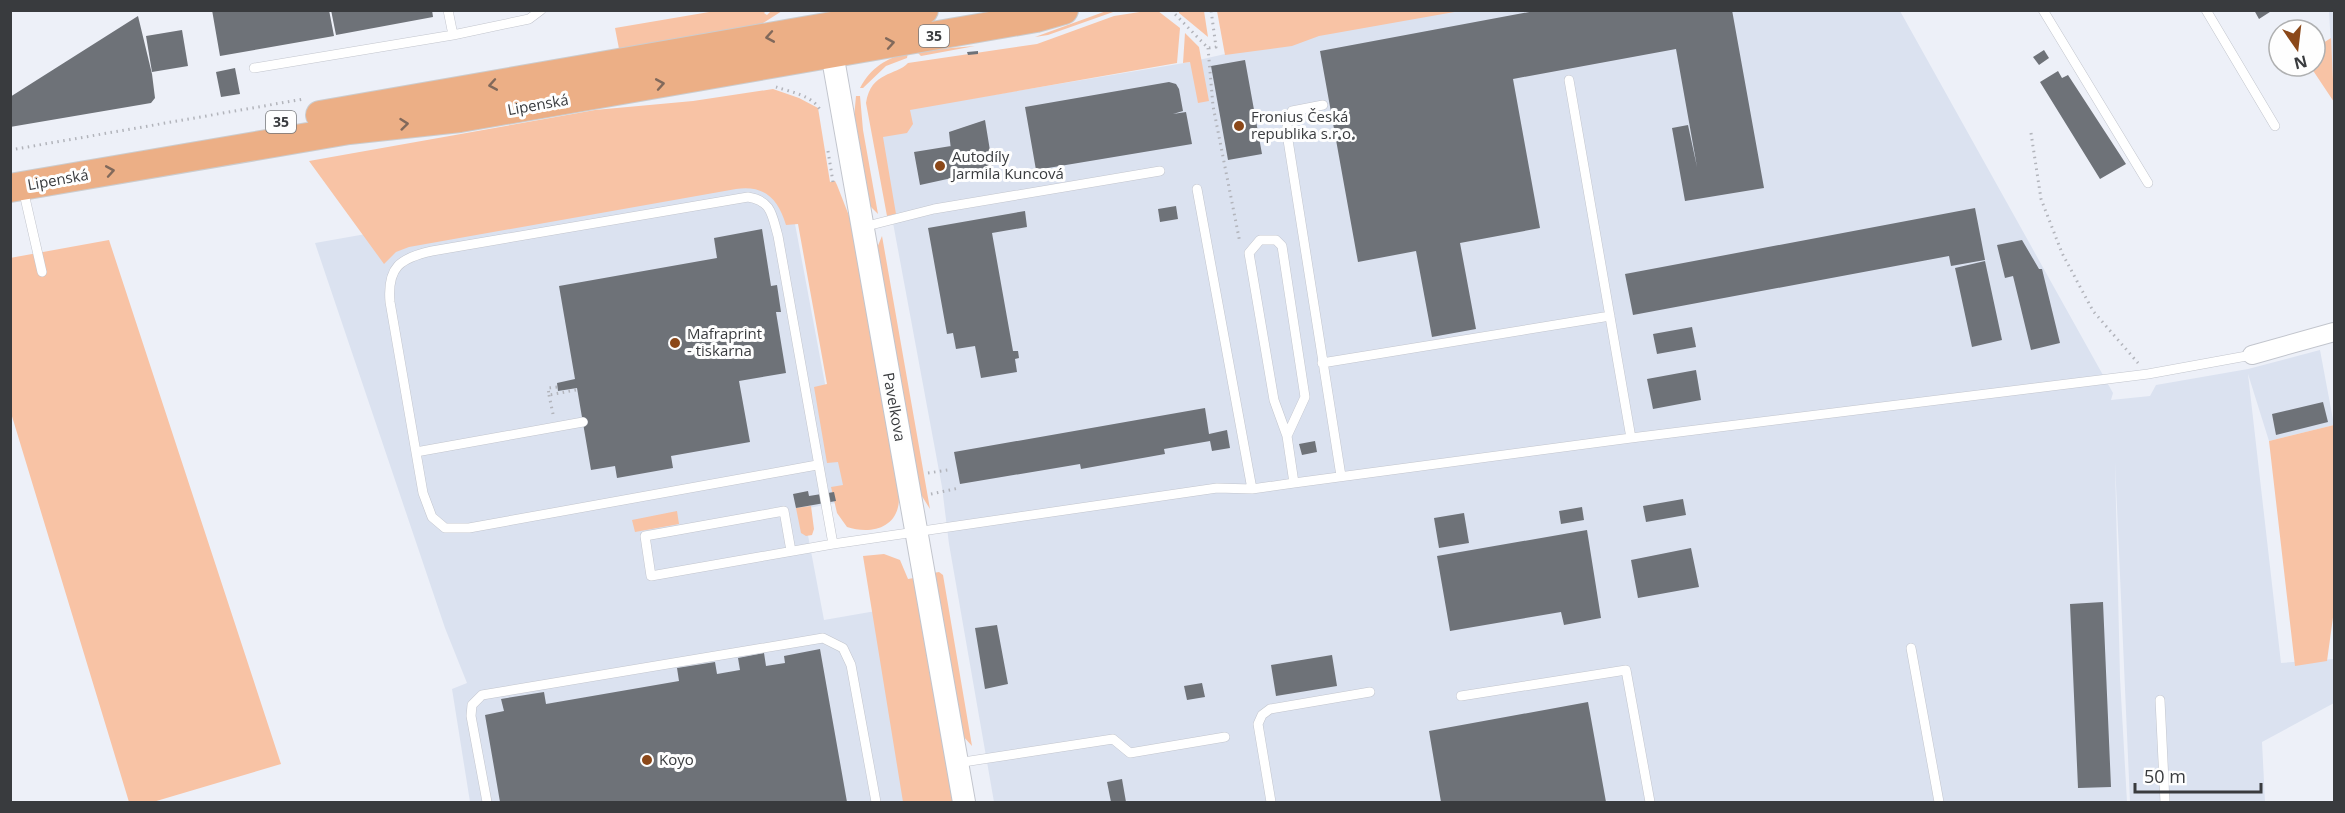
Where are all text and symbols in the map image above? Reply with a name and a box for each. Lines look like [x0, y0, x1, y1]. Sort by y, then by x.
north arrow [2267, 18, 2327, 78]
road number: 35 [919, 25, 949, 47]
one-way arrow [765, 31, 775, 43]
one-way arrow [885, 38, 894, 50]
text: N [2292, 50, 2310, 75]
one-way arrow [655, 78, 665, 91]
one-way arrow [489, 79, 498, 91]
street label: Lipenská [506, 89, 570, 119]
place label: Fronius Česká republika s.r.o. [1251, 106, 1355, 143]
road number: 35 [266, 111, 296, 133]
one-way arrow [400, 118, 409, 131]
marker: Fronius Česká republika s.r.o. [1232, 119, 1246, 133]
place label: Autodíly Jarmila Kuncová [950, 146, 1064, 183]
marker: Autodíly Jarmila Kuncová [933, 159, 947, 173]
street label: Lipenská [26, 164, 90, 194]
one-way arrow [104, 165, 114, 178]
place label: Mafraprint - tiskarna [687, 323, 762, 360]
marker: Mafraprint - tiskarna [668, 336, 682, 350]
street label: Pavelkova [879, 371, 911, 443]
place label: Koyo [659, 749, 694, 769]
marker: Koyo [640, 753, 654, 767]
scale bar [2135, 756, 2261, 794]
text: 50 m [2144, 764, 2186, 788]

